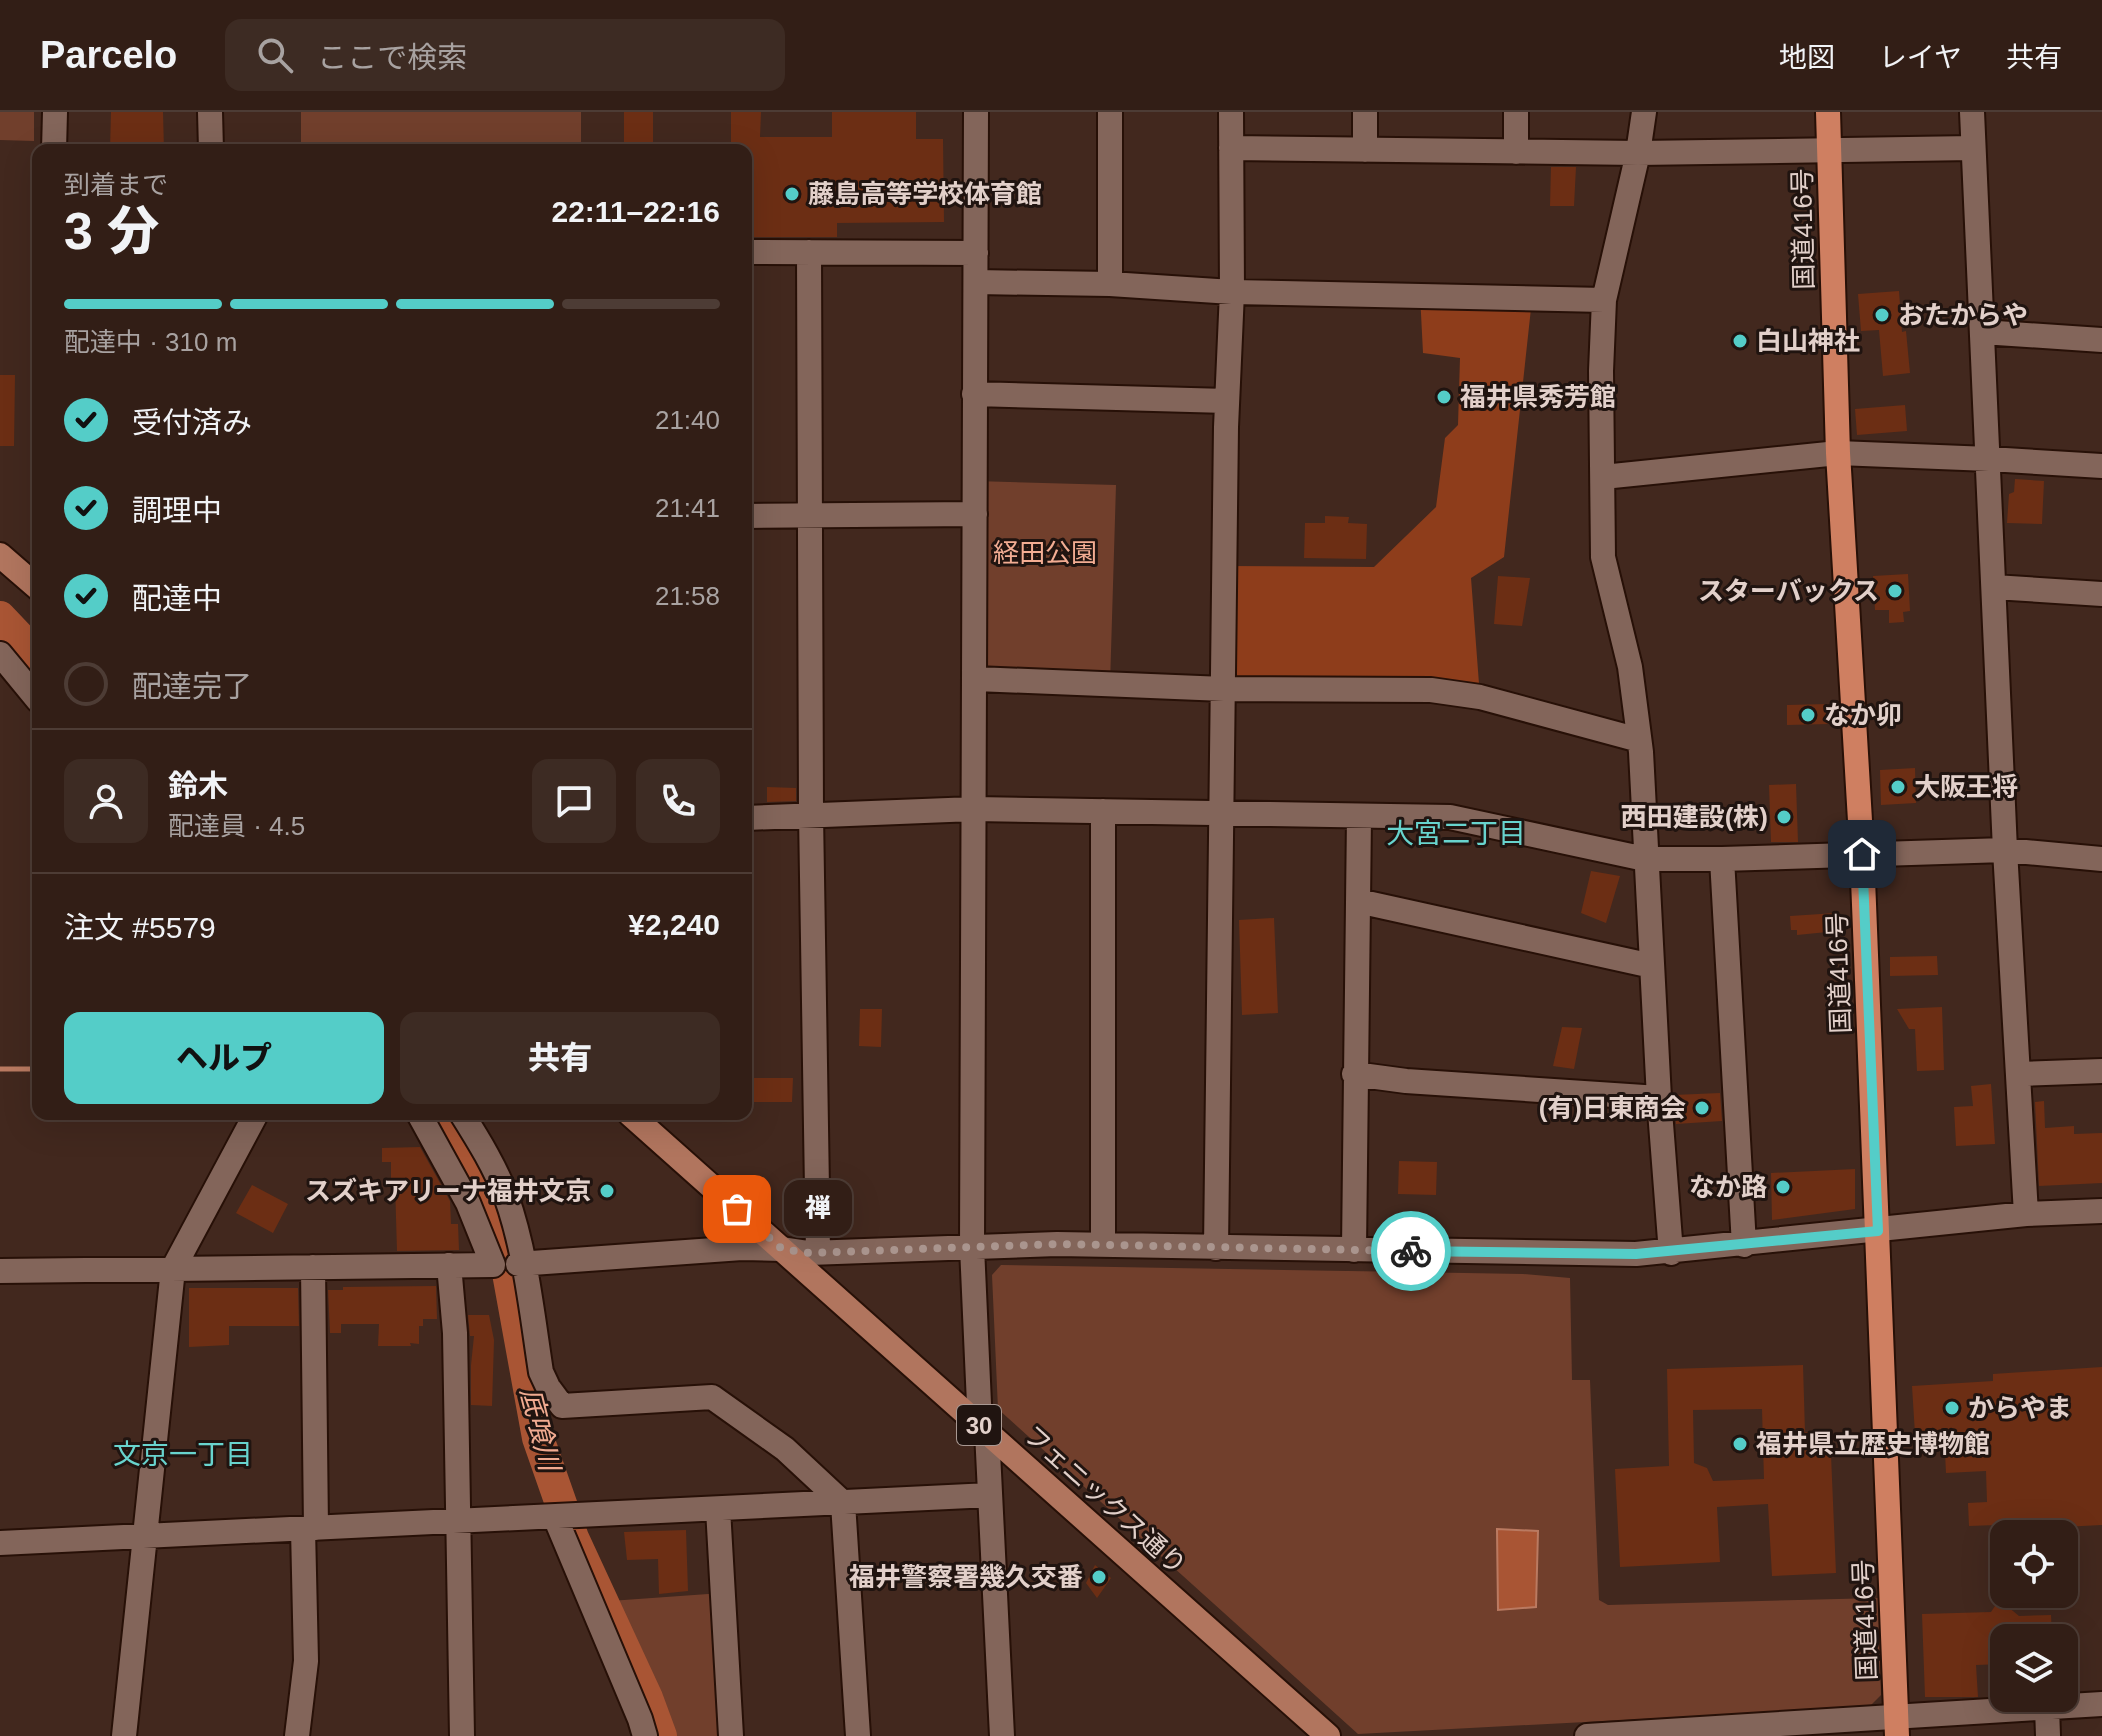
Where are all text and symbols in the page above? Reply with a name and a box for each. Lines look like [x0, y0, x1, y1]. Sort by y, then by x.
search box [225, 19, 785, 91]
icon: search [253, 33, 297, 77]
text: Parcelo [40, 34, 177, 76]
text: ここで検索 [317, 41, 467, 74]
text: 地図 [1779, 42, 1835, 73]
text: レイヤ [1879, 42, 1962, 73]
text: 共有 [2006, 42, 2062, 73]
street label: 国道416号 [1787, 168, 1819, 290]
text: 到着まで [64, 170, 168, 200]
place label: 藤島高等学校体育館 [808, 179, 1042, 209]
marker: 藤島高等学校体育館 [783, 185, 801, 203]
text: 22:11–22:16 [552, 195, 720, 228]
text: 3 分 [64, 202, 159, 260]
place label: おたからや [1898, 300, 2028, 330]
marker: おたからや [1873, 306, 1891, 324]
place label: 白山神社 [1756, 326, 1860, 356]
text: 配達中 · 310 m [64, 327, 237, 357]
marker: 白山神社 [1731, 332, 1749, 350]
place label: 福井県秀芳館 [1460, 382, 1616, 412]
marker: 福井県秀芳館 [1435, 388, 1453, 406]
icon: check [64, 398, 108, 442]
text: 21:40 [655, 405, 720, 435]
text: 受付済み [132, 406, 252, 439]
icon: check [64, 486, 108, 530]
text: 21:41 [655, 493, 720, 523]
text: 調理中 [132, 494, 222, 527]
park label: 経田公園 [993, 538, 1097, 568]
icon: check [64, 574, 108, 618]
place label: スターバックス [1698, 576, 1879, 606]
text: 21:58 [655, 581, 720, 611]
text: 配達中 [132, 582, 222, 615]
marker: スターバックス [1886, 582, 1904, 600]
text: 配達完了 [132, 670, 252, 703]
place label: なか卯 [1824, 700, 1902, 730]
marker: なか卯 [1799, 706, 1817, 724]
button: person [64, 759, 148, 843]
button: chat [532, 759, 616, 843]
button: phone [636, 759, 720, 843]
text: 鈴木 [168, 769, 228, 802]
place label: 大阪王将 [1914, 772, 2018, 802]
marker: 大阪王将 [1889, 778, 1907, 796]
place label: 西田建設(株) [1621, 802, 1768, 832]
marker: 西田建設(株) [1775, 808, 1793, 826]
text: 配達員 · 4.5 [168, 811, 305, 841]
district label: 大宮二丁目 [1386, 818, 1526, 849]
pin [1828, 820, 1896, 888]
icon: home [1840, 832, 1884, 876]
text: ¥2,240 [628, 908, 720, 941]
text: 注文 #5579 [64, 911, 216, 944]
street label: 国道416号 [1822, 912, 1856, 1034]
button: ヘルプ [64, 1012, 384, 1104]
button: 共有 [400, 1012, 720, 1104]
place label: (有)日東商会 [1539, 1093, 1686, 1123]
marker: (有)日東商会 [1693, 1099, 1711, 1117]
place label: なか路 [1689, 1172, 1767, 1202]
pin [703, 1175, 771, 1243]
place label: スズキアリーナ福井文京 [305, 1176, 591, 1206]
marker: なか路 [1774, 1178, 1792, 1196]
callout: 禅 [785, 1181, 853, 1237]
marker: スズキアリーナ福井文京 [598, 1182, 616, 1200]
icon: bag [715, 1187, 759, 1231]
text: 禅 [805, 1193, 831, 1223]
courier [1371, 1211, 1451, 1291]
icon: bike [1389, 1229, 1433, 1273]
water label: 底喰川 [515, 1384, 566, 1476]
place label: からやま [1968, 1393, 2072, 1423]
marker: からやま [1943, 1399, 1961, 1417]
road number: 30 [957, 1405, 1001, 1445]
street label: フェニックス通り [1018, 1420, 1192, 1580]
place label: 福井県立歴史博物館 [1756, 1429, 1990, 1459]
marker: 福井県立歴史博物館 [1731, 1435, 1749, 1453]
district label: 文京一丁目 [113, 1439, 253, 1470]
map controls [1990, 1520, 2078, 1712]
button: locate [1990, 1520, 2078, 1608]
street label: 国道416号 [1848, 1559, 1882, 1681]
place label: 福井警察署幾久交番 [849, 1562, 1083, 1592]
marker: 福井警察署幾久交番 [1090, 1568, 1108, 1586]
button: layers [1990, 1624, 2078, 1712]

